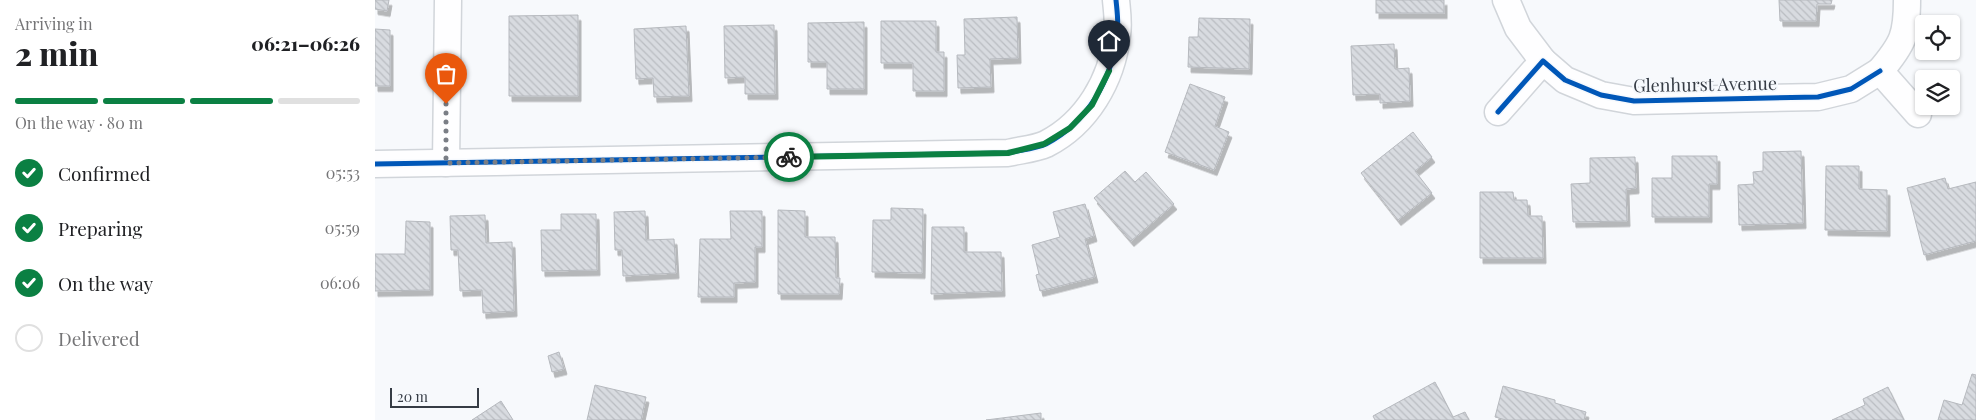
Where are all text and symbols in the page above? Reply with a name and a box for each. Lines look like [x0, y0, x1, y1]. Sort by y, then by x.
text: Arriving in [15, 13, 93, 34]
map controls [1915, 15, 1960, 115]
button: locate [1915, 15, 1960, 60]
pin [1088, 20, 1130, 71]
icon: home [1095, 27, 1123, 55]
text: 06:21–06:26 [251, 30, 360, 56]
text: 2 min [15, 31, 98, 74]
pin [425, 53, 467, 104]
icon: bag [432, 60, 460, 88]
button: layers [1915, 70, 1960, 115]
street label: Glenhurst Avenue [1633, 71, 1777, 97]
text: On the way · 80 m [15, 112, 143, 133]
courier [764, 132, 814, 182]
icon: bike [775, 143, 803, 171]
icon: check [15, 159, 43, 187]
text: Confirmed [58, 160, 151, 186]
text: 05:53 [326, 162, 360, 183]
icon: check [15, 214, 43, 242]
text: Preparing [58, 215, 143, 241]
text: 05:59 [325, 217, 360, 238]
icon: check [15, 269, 43, 297]
text: On the way [58, 270, 153, 296]
text: 06:06 [320, 272, 360, 293]
text: Delivered [58, 325, 140, 351]
scale bar [390, 385, 479, 408]
text: 20 m [397, 387, 428, 406]

